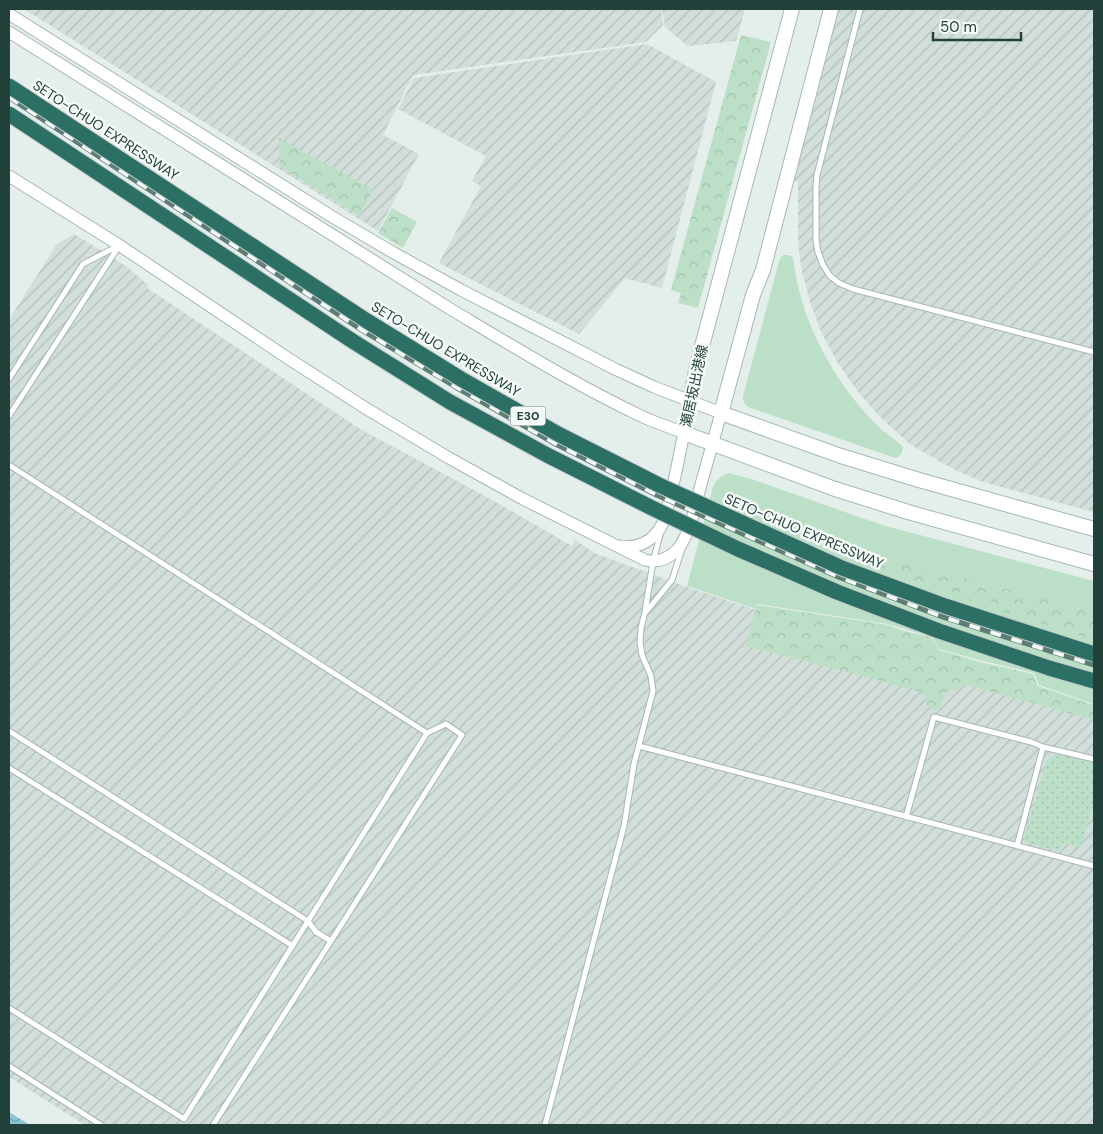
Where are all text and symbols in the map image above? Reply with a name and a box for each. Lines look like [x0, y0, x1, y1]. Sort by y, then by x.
scale bar [933, 10, 1020, 42]
text: 50 m [940, 17, 977, 37]
street label: SETO-CHUO EXPRESSWAY [29, 76, 183, 184]
street label: SETO-CHUO EXPRESSWAY [368, 297, 524, 401]
street label: 瀬居坂出港線 [676, 343, 712, 429]
road number: E30 [510, 406, 546, 426]
street label: SETO-CHUO EXPRESSWAY [722, 489, 886, 573]

